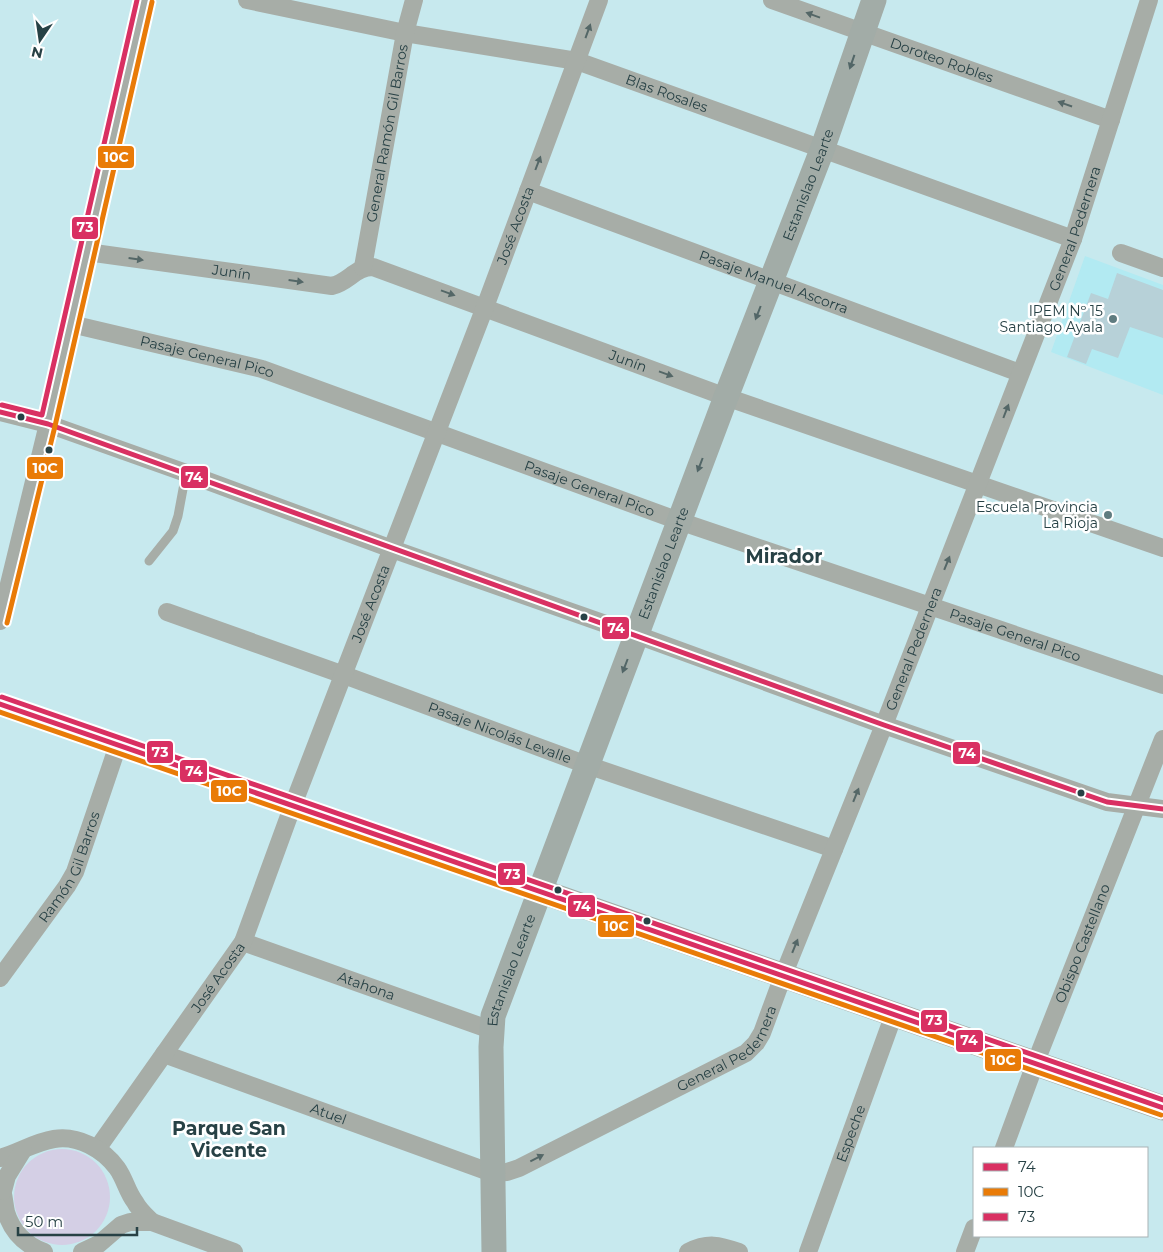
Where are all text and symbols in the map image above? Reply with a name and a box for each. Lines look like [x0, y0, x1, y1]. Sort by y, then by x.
one-way arrow [805, 11, 820, 19]
north arrow [15, 15, 65, 65]
one-way arrow [585, 23, 592, 38]
street label: Doroteo Robles [888, 33, 996, 87]
text: N [30, 43, 45, 63]
street label: General Ramón Gil Barros [362, 43, 412, 224]
one-way arrow [848, 55, 855, 70]
street label: Blas Rosales [623, 70, 710, 116]
one-way arrow [1058, 100, 1073, 107]
street label: Estanislao Learte [779, 126, 838, 244]
line badge: 10C [97, 145, 135, 169]
text: 10C [103, 148, 129, 166]
one-way arrow [535, 156, 543, 170]
street label: General Pedernera [1045, 164, 1105, 294]
street label: José Acosta [492, 184, 538, 268]
line badge: 73 [71, 216, 99, 240]
text: 73 [77, 218, 93, 236]
street label: Pasaje Manuel Ascorra [697, 246, 851, 318]
one-way arrow [128, 255, 144, 263]
street label: Junín [210, 260, 252, 284]
one-way arrow [289, 277, 305, 285]
one-way arrow [441, 289, 456, 297]
place label: IPEM Nº 15 Santiago Ayala [1000, 302, 1103, 336]
one-way arrow [754, 306, 762, 321]
marker: IPEM Nº 15 Santiago Ayala [1107, 313, 1119, 325]
street label: Pasaje General Pico [138, 332, 277, 382]
street label: Junín [606, 345, 650, 376]
one-way arrow [659, 370, 674, 378]
one-way arrow [1002, 403, 1010, 418]
unlabelled marker [16, 412, 26, 422]
unlabelled marker [44, 445, 54, 455]
line badge: 10C [26, 456, 64, 480]
street label: Pasaje General Pico [522, 456, 658, 521]
one-way arrow [696, 458, 704, 473]
text: 10C [32, 459, 58, 477]
line badge: 74 [180, 465, 209, 489]
text: 74 [185, 468, 203, 486]
place label: Escuela Provincia La Rioja [976, 498, 1098, 532]
street label: Estanislao Learte [634, 504, 693, 622]
marker: Escuela Provincia La Rioja [1102, 509, 1114, 521]
district label: Mirador [746, 545, 822, 568]
one-way arrow [944, 555, 951, 570]
street label: José Acosta [347, 562, 394, 646]
street label: General Pedernera [882, 584, 946, 713]
street label: Pasaje General Pico [947, 604, 1083, 666]
unlabelled marker [579, 612, 589, 622]
line badge: 74 [601, 616, 630, 640]
text: 74 [607, 619, 625, 637]
one-way arrow [621, 659, 629, 674]
street label: Pasaje Nicolás Levalle [426, 698, 574, 767]
line badge: 73 [146, 740, 174, 764]
line badge: 74 [952, 741, 981, 765]
text: 73 [152, 743, 168, 761]
text: 74 [958, 744, 976, 762]
line badge: 74 [179, 759, 208, 783]
text: 74 [185, 762, 203, 780]
line badge: 10C [210, 779, 248, 803]
text: 10C [216, 782, 242, 800]
one-way arrow [853, 788, 860, 803]
unlabelled marker [1076, 788, 1086, 798]
street label: Ramón Gil Barros [34, 809, 104, 926]
line badge: 73 [497, 862, 526, 886]
text: 73 [504, 865, 520, 883]
street label: Obispo Castellano [1051, 881, 1114, 1006]
unlabelled marker [553, 885, 563, 895]
line badge: 74 [567, 894, 596, 918]
text: 74 [573, 897, 591, 915]
street label: Estanislao Learte [483, 911, 540, 1027]
line badge: 10C [597, 914, 635, 938]
unlabelled marker [642, 916, 652, 926]
text: 10C [603, 917, 629, 935]
one-way arrow [791, 938, 799, 953]
street label: José Acosta [187, 939, 249, 1017]
street label: Atahona [335, 967, 398, 1004]
street label: General Pedernera [674, 1003, 780, 1096]
line badge: 73 [920, 1009, 948, 1033]
text: 73 [926, 1011, 942, 1029]
line badge: 74 [955, 1029, 984, 1053]
text: 74 [960, 1031, 978, 1049]
line badge: 10C [984, 1048, 1022, 1072]
text: 10C [990, 1051, 1016, 1069]
street label: Atuel [308, 1099, 349, 1129]
street label: Espeche [832, 1102, 869, 1165]
district label: Parque San Vicente [172, 1117, 286, 1162]
legend [973, 1147, 1148, 1237]
one-way arrow [530, 1154, 545, 1162]
text: 74 [1018, 1157, 1036, 1176]
text: 10C [1018, 1182, 1044, 1201]
scale bar [18, 1204, 136, 1236]
text: 73 [1018, 1207, 1035, 1226]
text: 50 m [25, 1212, 63, 1231]

